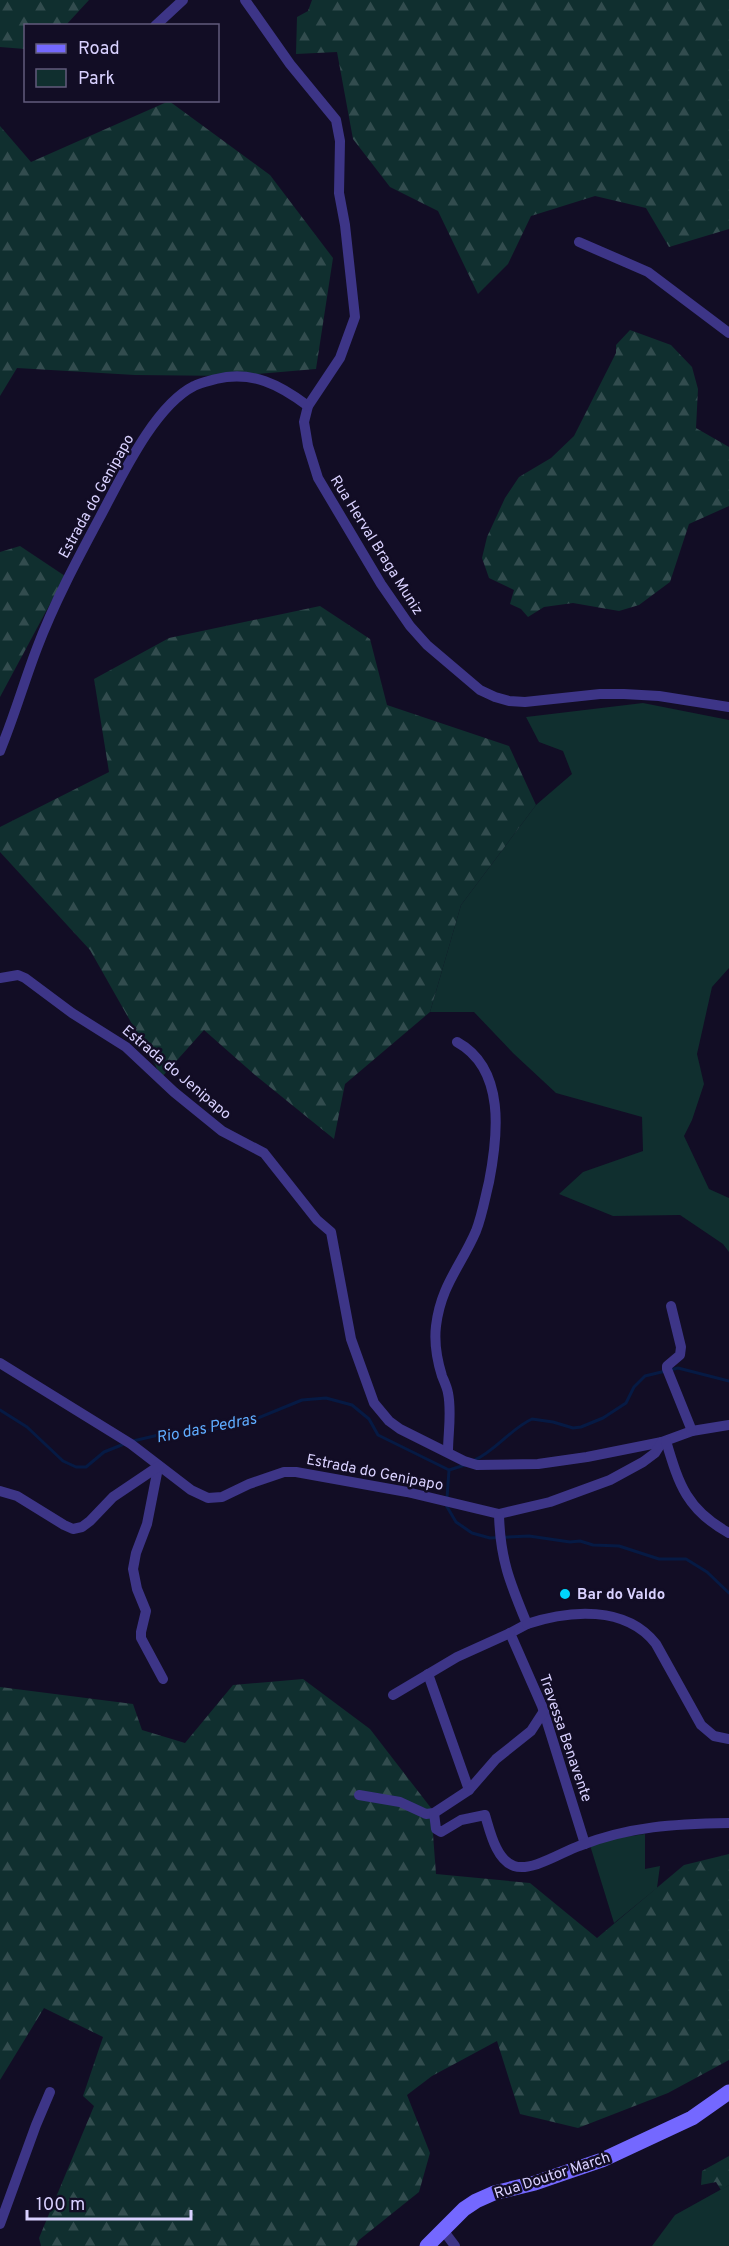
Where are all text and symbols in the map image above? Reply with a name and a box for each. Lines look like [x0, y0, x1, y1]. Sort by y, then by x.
legend [24, 24, 219, 102]
text: Road [78, 38, 120, 61]
text: Park [78, 68, 115, 91]
street label: Estrada do Genipapo [55, 431, 139, 562]
street label: Rua Herval Braga Muniz [325, 472, 426, 619]
street label: Estrada do Jenipapo [117, 1022, 235, 1124]
water label: Rio das Pedras [155, 1409, 259, 1448]
street label: Estrada do Genipapo [305, 1451, 445, 1496]
place label: Bar do Valdo [577, 1586, 665, 1605]
marker: Bar do Valdo [558, 1587, 572, 1601]
street label: Travessa Benavente [534, 1672, 595, 1805]
street label: Rua Doutor March [492, 2149, 613, 2204]
scale bar [27, 2183, 190, 2221]
text: 100 m [36, 2194, 85, 2217]

